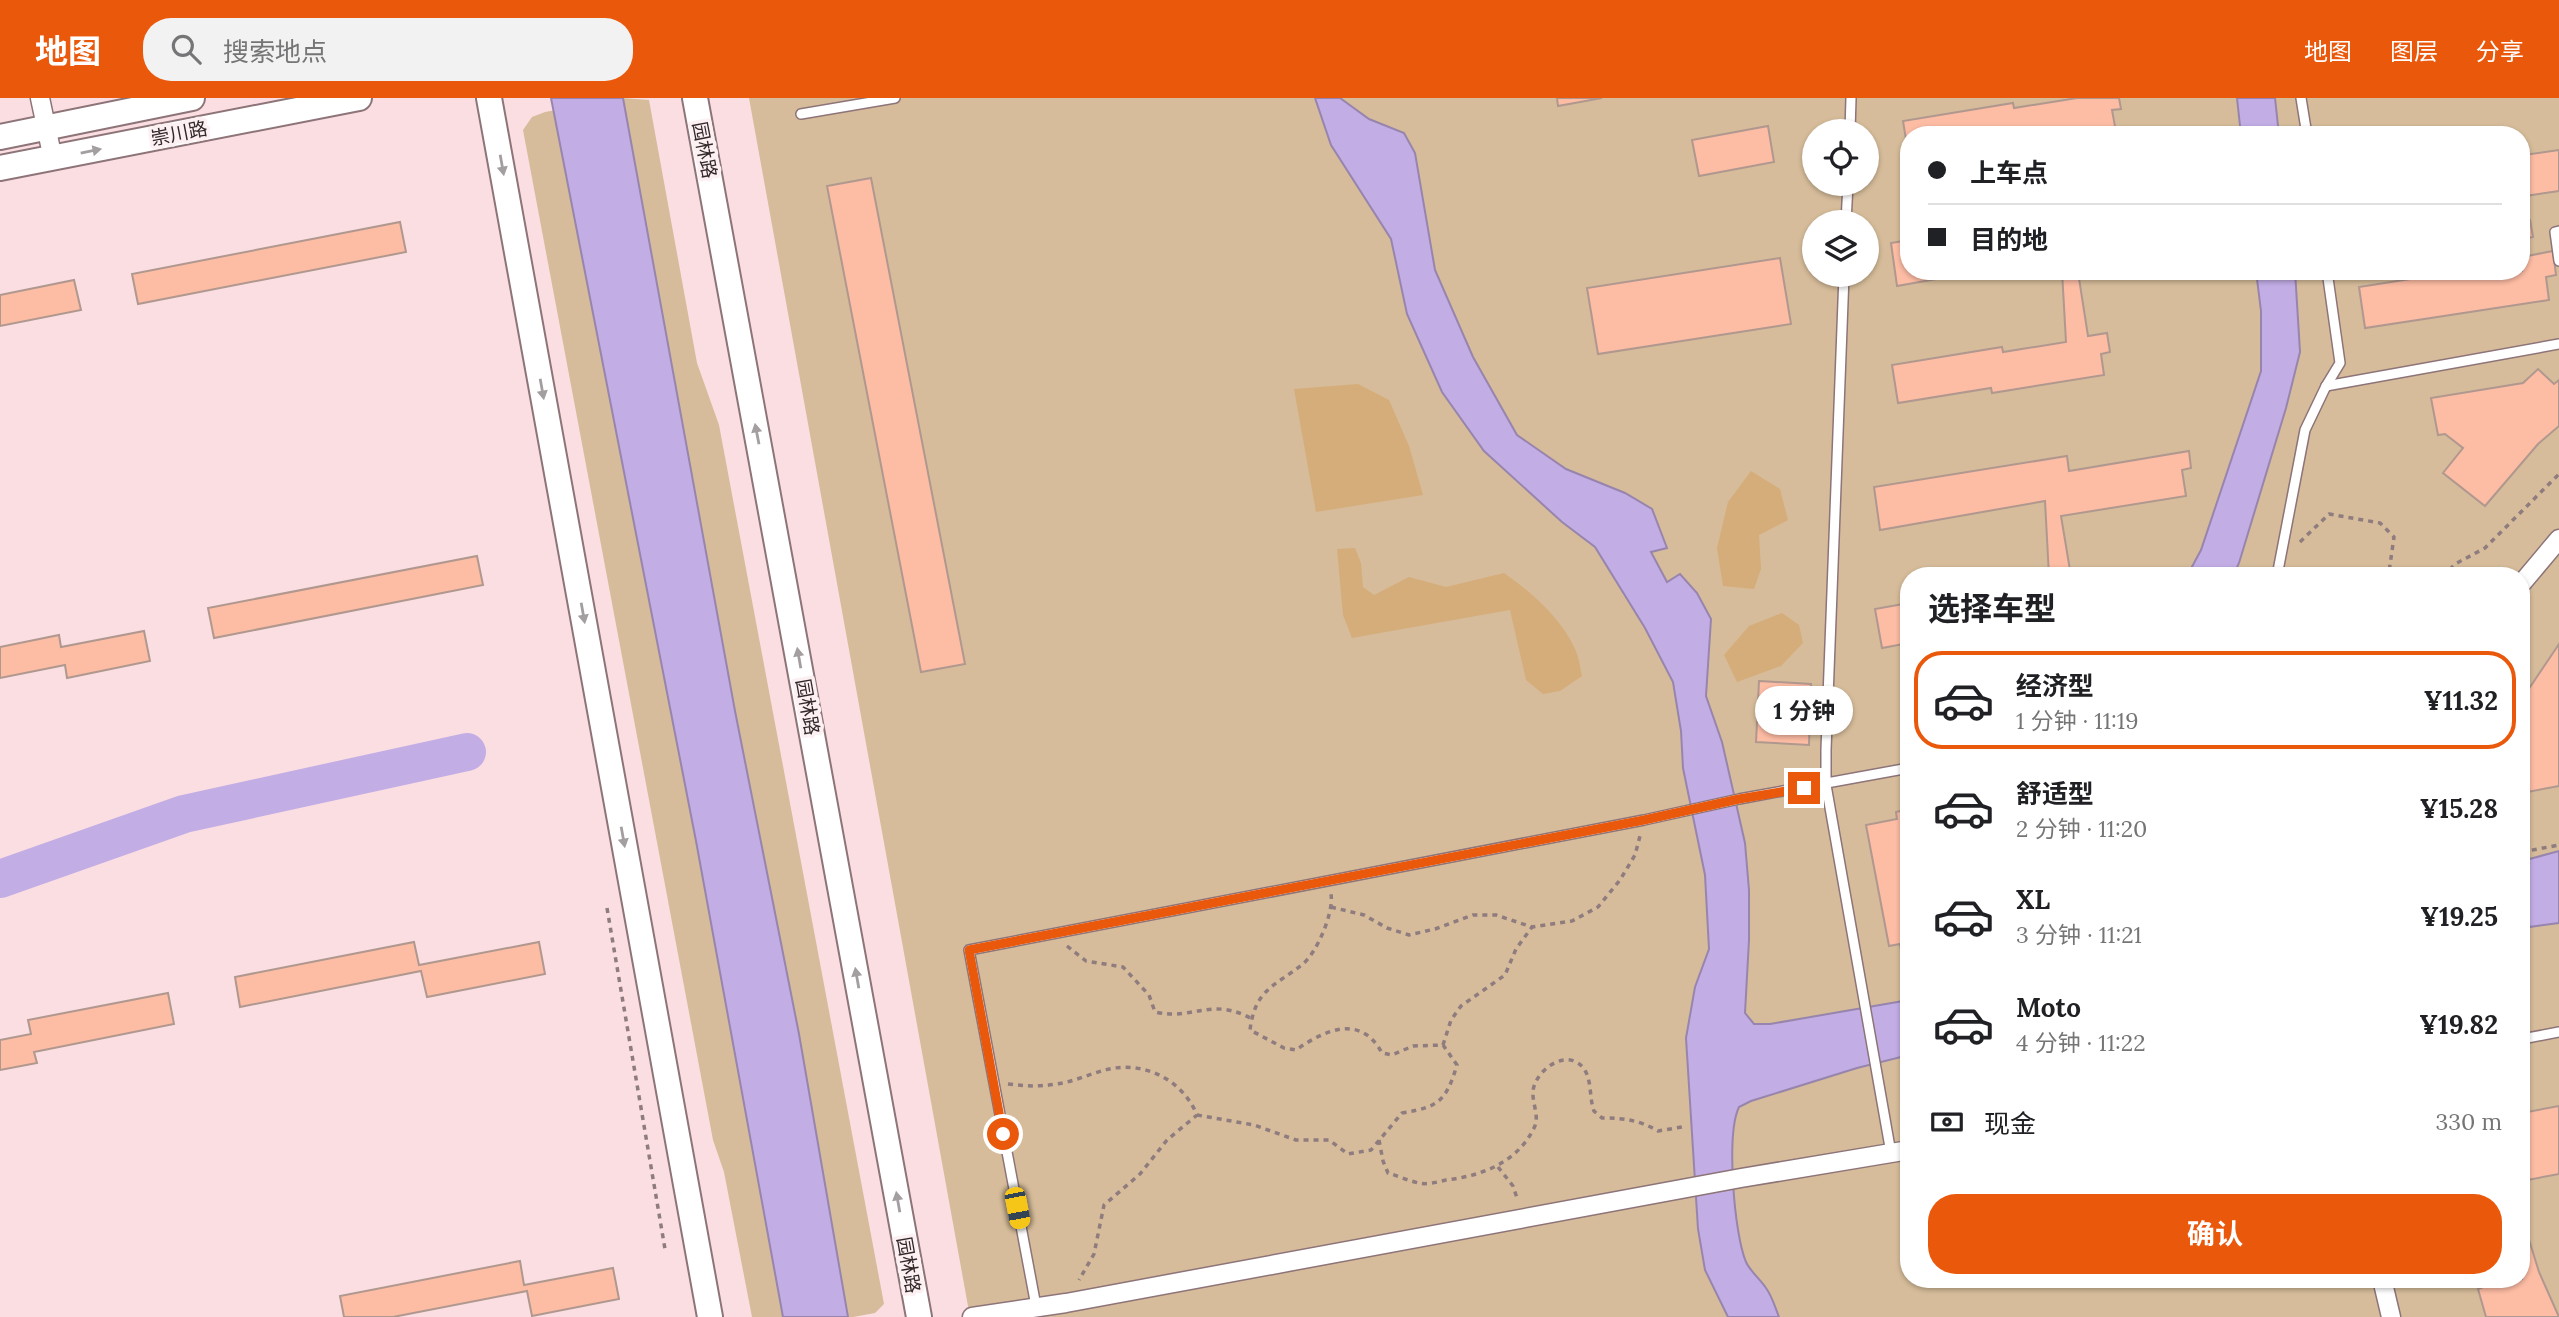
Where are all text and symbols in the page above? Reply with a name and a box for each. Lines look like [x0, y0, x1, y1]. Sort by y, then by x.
search box [143, 18, 633, 81]
text: 地图 [35, 30, 101, 72]
icon: search [167, 30, 205, 68]
text: 搜索地点 [223, 35, 327, 68]
text: 地图 [2304, 36, 2352, 67]
text: 图层 [2390, 36, 2438, 67]
text: 分享 [2476, 36, 2524, 67]
street label: 崇川路 [149, 116, 209, 150]
map controls [1802, 119, 1879, 287]
button: locate [1802, 119, 1879, 196]
street label: 园林路 [688, 120, 722, 180]
one-way arrow [80, 145, 102, 156]
one-way arrow [496, 154, 507, 176]
text: 上车点 [1970, 156, 2048, 189]
button: layers [1802, 210, 1879, 287]
text: 目的地 [1970, 223, 2048, 256]
one-way arrow [537, 378, 548, 400]
one-way arrow [752, 423, 763, 445]
text: 选择车型 [1928, 588, 2056, 629]
one-way arrow [577, 602, 588, 624]
one-way arrow [793, 647, 804, 669]
icon: car [1932, 669, 1995, 732]
text: 经济型 [2016, 669, 2094, 702]
street label: 园林路 [791, 677, 825, 737]
text: ¥11.32 [2424, 684, 2498, 717]
callout: 1 分钟 [1755, 686, 1853, 736]
text: 1 分钟 [1773, 696, 1835, 725]
text: 1 分钟 · 11:19 [2016, 706, 2138, 735]
route end [1788, 772, 1820, 804]
icon: car [1932, 777, 1995, 840]
text: 舒适型 [2016, 777, 2094, 810]
text: ¥15.28 [2420, 792, 2498, 825]
text: 2 分钟 · 11:20 [2016, 814, 2147, 843]
one-way arrow [618, 826, 629, 848]
text: XL [2016, 883, 2050, 916]
icon: car [1932, 885, 1995, 948]
text: ¥19.25 [2420, 900, 2498, 933]
text: 3 分钟 · 11:21 [2016, 920, 2142, 949]
one-way arrow [851, 967, 862, 989]
text: Moto [2016, 991, 2081, 1024]
icon: car [1932, 993, 1995, 1056]
text: ¥19.82 [2419, 1008, 2498, 1041]
text: 4 分钟 · 11:22 [2016, 1028, 2146, 1057]
icon: cash [1928, 1103, 1966, 1141]
text: 现金 [1984, 1107, 2036, 1140]
text: 330 m [2435, 1107, 2502, 1136]
route start [987, 1118, 1019, 1150]
car [1003, 1185, 1032, 1231]
one-way arrow [892, 1191, 903, 1213]
button: 确认 [1928, 1194, 2502, 1274]
street label: 园林路 [892, 1235, 926, 1295]

